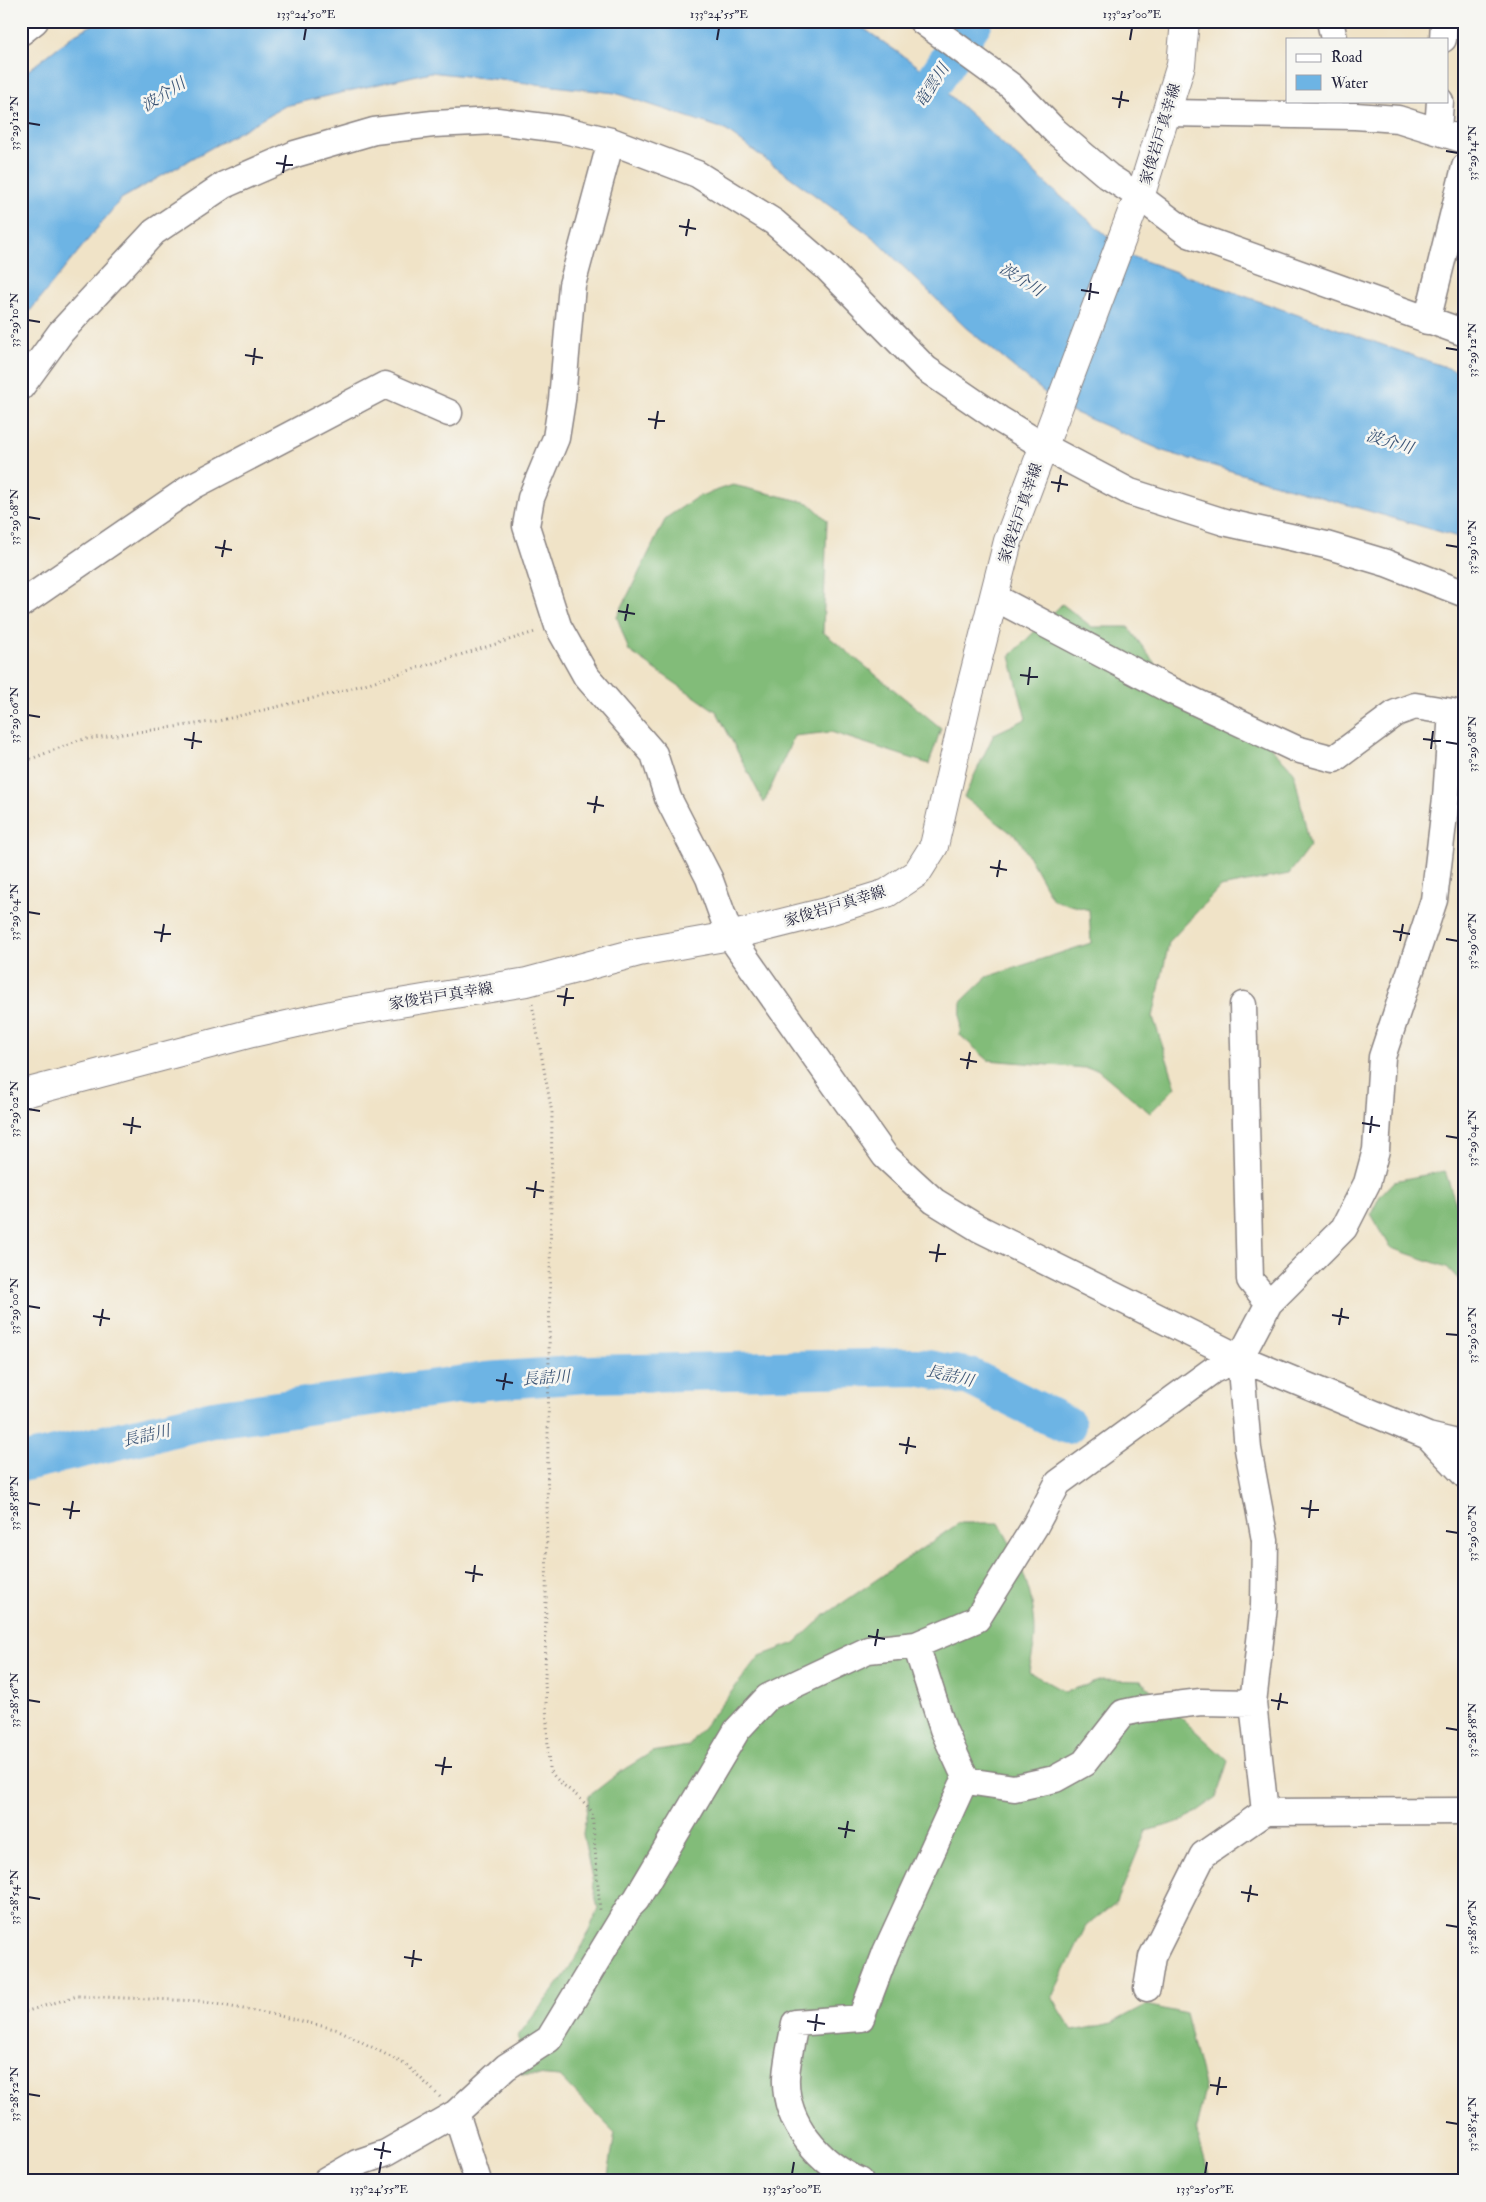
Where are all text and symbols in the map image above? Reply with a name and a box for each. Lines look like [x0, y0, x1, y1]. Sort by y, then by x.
text: 133°24'50"E [277, 7, 336, 22]
text: 133°24'55"E [690, 7, 748, 22]
text: 133°25'00"E [1103, 7, 1162, 22]
legend [1286, 38, 1448, 102]
text: Road [1331, 48, 1363, 67]
water label: 竜雲川 [910, 58, 954, 111]
water label: 波介川 [138, 73, 191, 116]
text: Water [1330, 74, 1368, 93]
street label: 家俊岩戸真幸線 [1136, 81, 1185, 187]
text: 33°29'12"N [7, 95, 22, 151]
text: 33°29'14"N [1465, 125, 1480, 181]
water label: 波介川 [996, 259, 1049, 302]
text: 33°29'10"N [7, 292, 22, 348]
text: 33°29'12"N [1465, 322, 1480, 378]
water label: 波介川 [1364, 425, 1417, 459]
street label: 家俊岩戸真幸線 [994, 460, 1047, 566]
text: 33°29'08"N [7, 488, 22, 545]
text: 33°29'10"N [1465, 519, 1480, 575]
text: 33°29'06"N [7, 686, 22, 743]
text: 33°29'08"N [1465, 715, 1480, 772]
street label: 家俊岩戸真幸線 [782, 882, 888, 931]
text: 33°29'04"N [7, 883, 22, 941]
text: 33°29'06"N [1465, 912, 1480, 969]
street label: 家俊岩戸真幸線 [388, 979, 494, 1014]
text: 33°29'02"N [7, 1080, 22, 1137]
text: 33°29'04"N [1465, 1109, 1480, 1167]
text: 33°29'00"N [7, 1277, 22, 1335]
text: 33°29'02"N [1465, 1306, 1480, 1363]
water label: 長詰川 [924, 1361, 977, 1392]
water label: 長詰川 [521, 1366, 573, 1390]
water label: 長詰川 [121, 1420, 174, 1451]
text: 33°28'58"N [7, 1475, 22, 1531]
text: 33°29'00"N [1465, 1504, 1480, 1562]
text: 33°28'56"N [7, 1672, 22, 1728]
text: 33°28'58"N [1465, 1702, 1480, 1758]
text: 33°28'54"N [7, 1869, 22, 1925]
text: 33°28'56"N [1465, 1899, 1480, 1955]
text: 33°28'52"N [7, 2066, 22, 2122]
text: 33°28'54"N [1465, 2096, 1480, 2152]
text: 133°24'55"E [350, 2182, 408, 2197]
text: 133°25'00"E [763, 2182, 822, 2197]
text: 133°25'05"E [1176, 2182, 1234, 2197]

